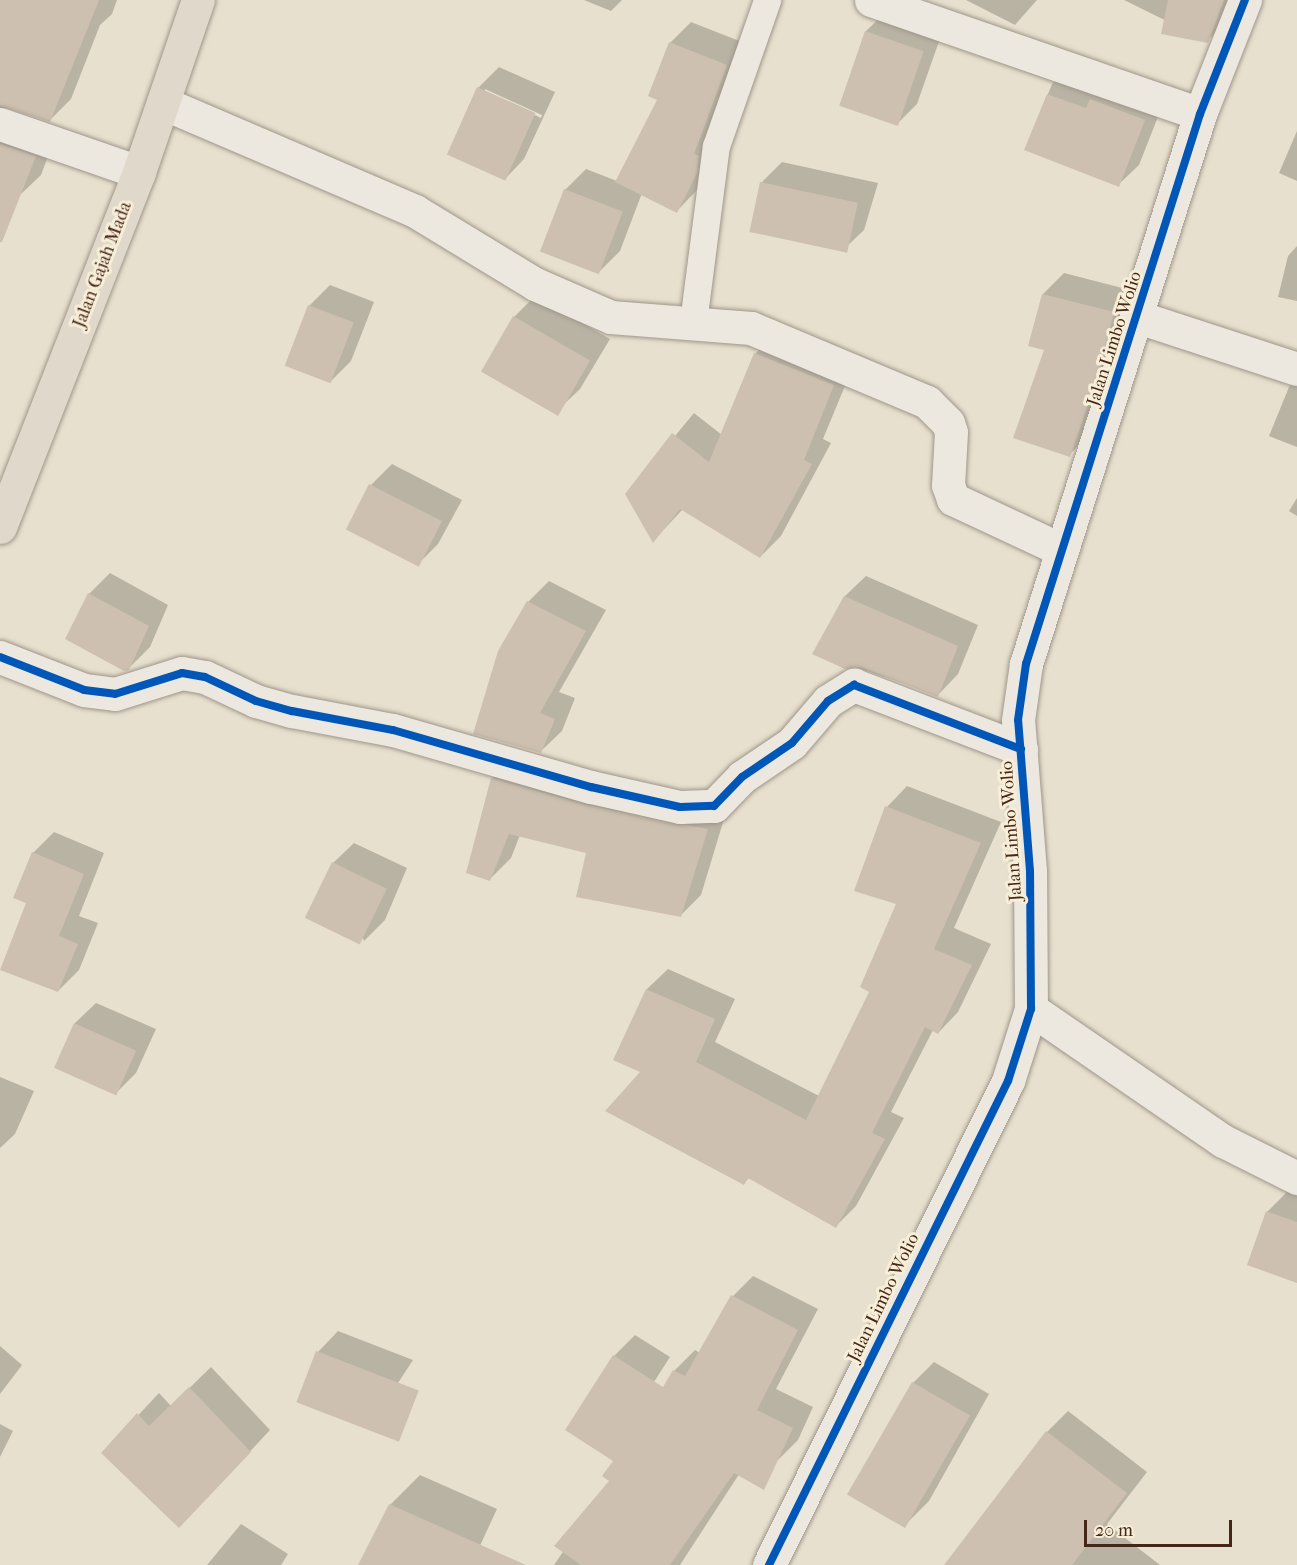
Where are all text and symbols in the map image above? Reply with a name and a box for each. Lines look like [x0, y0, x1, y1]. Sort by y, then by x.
street label: Jalan Gajah Mada [69, 199, 137, 331]
street label: Jalan Limbo Wolio [1083, 269, 1147, 409]
street label: Jalan Limbo Wolio [996, 760, 1028, 902]
street label: Jalan Limbo Wolio [843, 1230, 925, 1366]
scale bar [1087, 1508, 1236, 1546]
text: 20 m [1095, 1520, 1133, 1541]

